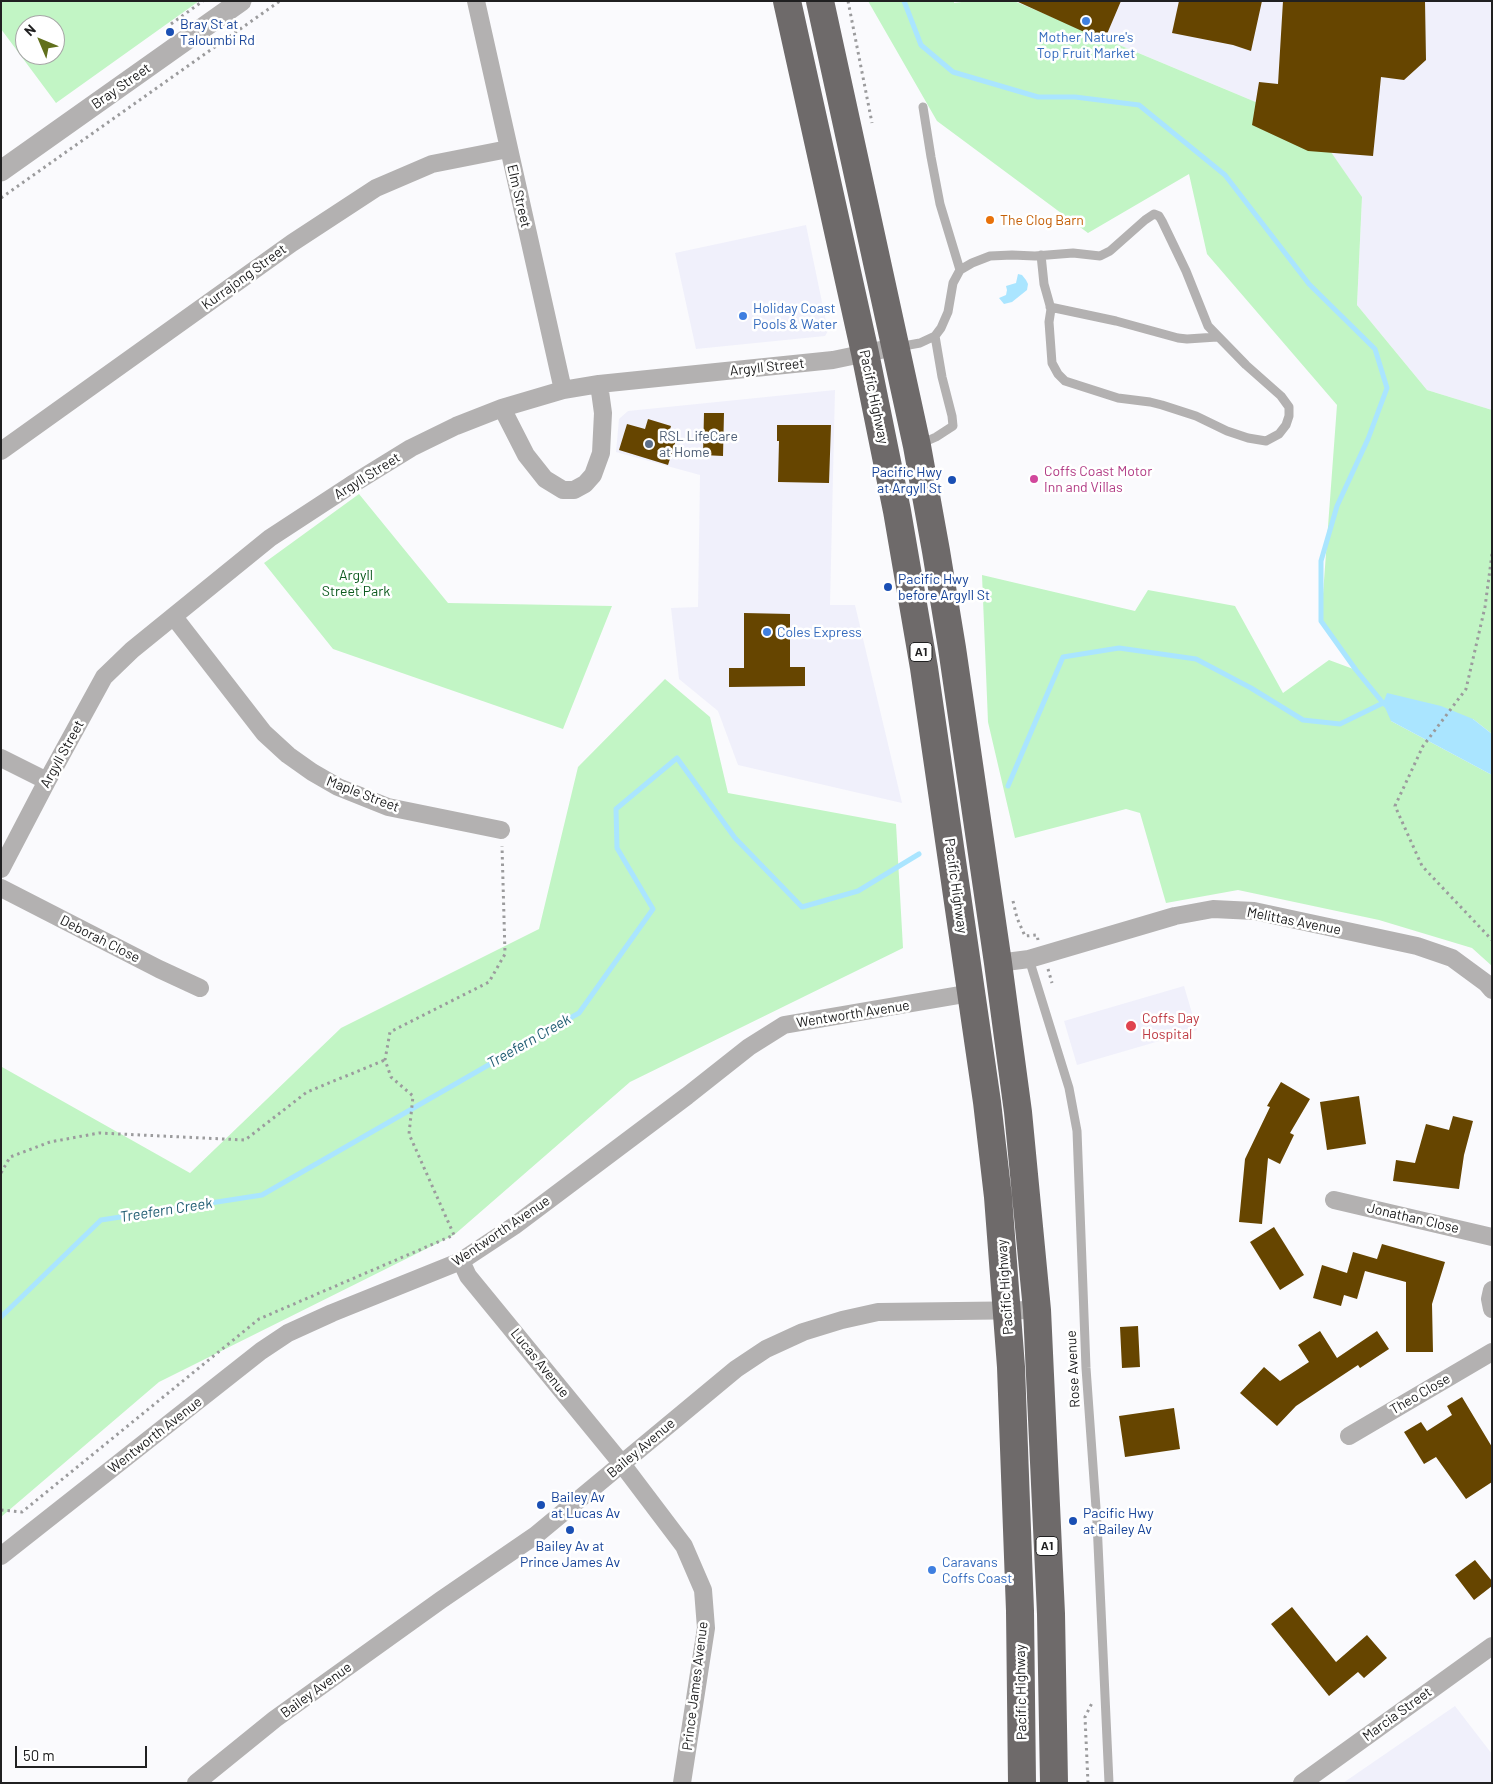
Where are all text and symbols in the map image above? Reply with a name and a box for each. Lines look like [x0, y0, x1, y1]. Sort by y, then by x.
north arrow [15, 15, 65, 65]
marker: Mother Nature's Top Fruit Market [1080, 15, 1092, 27]
place label: Bray St at Taloumbi Rd [180, 16, 255, 48]
text: N [20, 20, 39, 39]
marker: Bray St at Taloumbi Rd [164, 26, 176, 38]
place label: Mother Nature's Top Fruit Market [1037, 29, 1135, 62]
street label: Bray Street [88, 60, 154, 112]
street label: Elm Street [504, 163, 534, 229]
place label: The Clog Barn [1000, 212, 1084, 228]
marker: The Clog Barn [984, 214, 996, 226]
street label: Kurrajong Street [198, 241, 290, 313]
place label: Holiday Coast Pools & Water [753, 300, 837, 332]
marker: Holiday Coast Pools & Water [737, 310, 749, 322]
street label: Pacific Highway [856, 348, 892, 446]
street label: Argyll Street [729, 355, 805, 379]
place label: RSL LifeCare at Home [659, 428, 738, 461]
marker: RSL LifeCare at Home [643, 438, 655, 450]
street label: Argyll Street [331, 449, 403, 503]
place label: Coffs Coast Motor Inn and Villas [1044, 463, 1152, 496]
place label: Pacific Hwy at Argyll St [871, 464, 942, 497]
marker: Coffs Coast Motor Inn and Villas [1028, 473, 1040, 485]
marker: Pacific Hwy at Argyll St [946, 474, 958, 486]
park label: Argyll Street Park [322, 567, 390, 600]
place label: Pacific Hwy before Argyll St [898, 571, 990, 604]
marker: Pacific Hwy before Argyll St [882, 581, 894, 593]
place label: Coles Express [777, 624, 862, 640]
marker: Coles Express [761, 626, 773, 638]
road number: A1 [910, 642, 932, 662]
street label: Argyll Street [37, 717, 87, 791]
street label: Maple Street [324, 772, 402, 816]
street label: Pacific Highway [941, 837, 971, 935]
street label: Melittas Avenue [1245, 904, 1343, 938]
street label: Deborah Close [57, 912, 143, 966]
street label: Wentworth Avenue [795, 997, 911, 1031]
water label: Treefern Creek [484, 1010, 574, 1072]
place label: Coffs Day Hospital [1142, 1010, 1199, 1042]
marker: Coffs Day Hospital [1124, 1019, 1138, 1033]
street label: Wentworth Avenue [449, 1192, 553, 1270]
water label: Treefern Creek [119, 1194, 213, 1226]
street label: Jonathan Close [1365, 1199, 1461, 1237]
street label: Pacific Highway [993, 1239, 1017, 1335]
street label: Lucas Avenue [507, 1325, 573, 1401]
street label: Rose Avenue [1063, 1330, 1083, 1408]
street label: Theo Close [1387, 1370, 1453, 1418]
street label: Wentworth Avenue [105, 1393, 205, 1477]
street label: Bailey Avenue [604, 1415, 678, 1481]
place label: Bailey Av at Lucas Av [551, 1489, 620, 1521]
marker: Bailey Av at Lucas Av [535, 1499, 547, 1511]
place label: Pacific Hwy at Bailey Av [1083, 1505, 1154, 1538]
marker: Pacific Hwy at Bailey Av [1067, 1515, 1079, 1527]
marker: Bailey Av at Prince James Av [564, 1524, 576, 1536]
road number: A1 [1036, 1536, 1058, 1555]
place label: Bailey Av at Prince James Av [520, 1538, 620, 1570]
place label: Caravans Coffs Coast [942, 1554, 1012, 1586]
marker: Caravans Coffs Coast [926, 1564, 938, 1576]
street label: Prince James Avenue [679, 1620, 711, 1752]
street label: Pacific Highway [1012, 1644, 1030, 1740]
street label: Bailey Avenue [277, 1659, 355, 1721]
street label: Marcia Street [1359, 1683, 1435, 1745]
scale bar [18, 1736, 150, 1768]
text: 50 m [23, 1746, 55, 1764]

